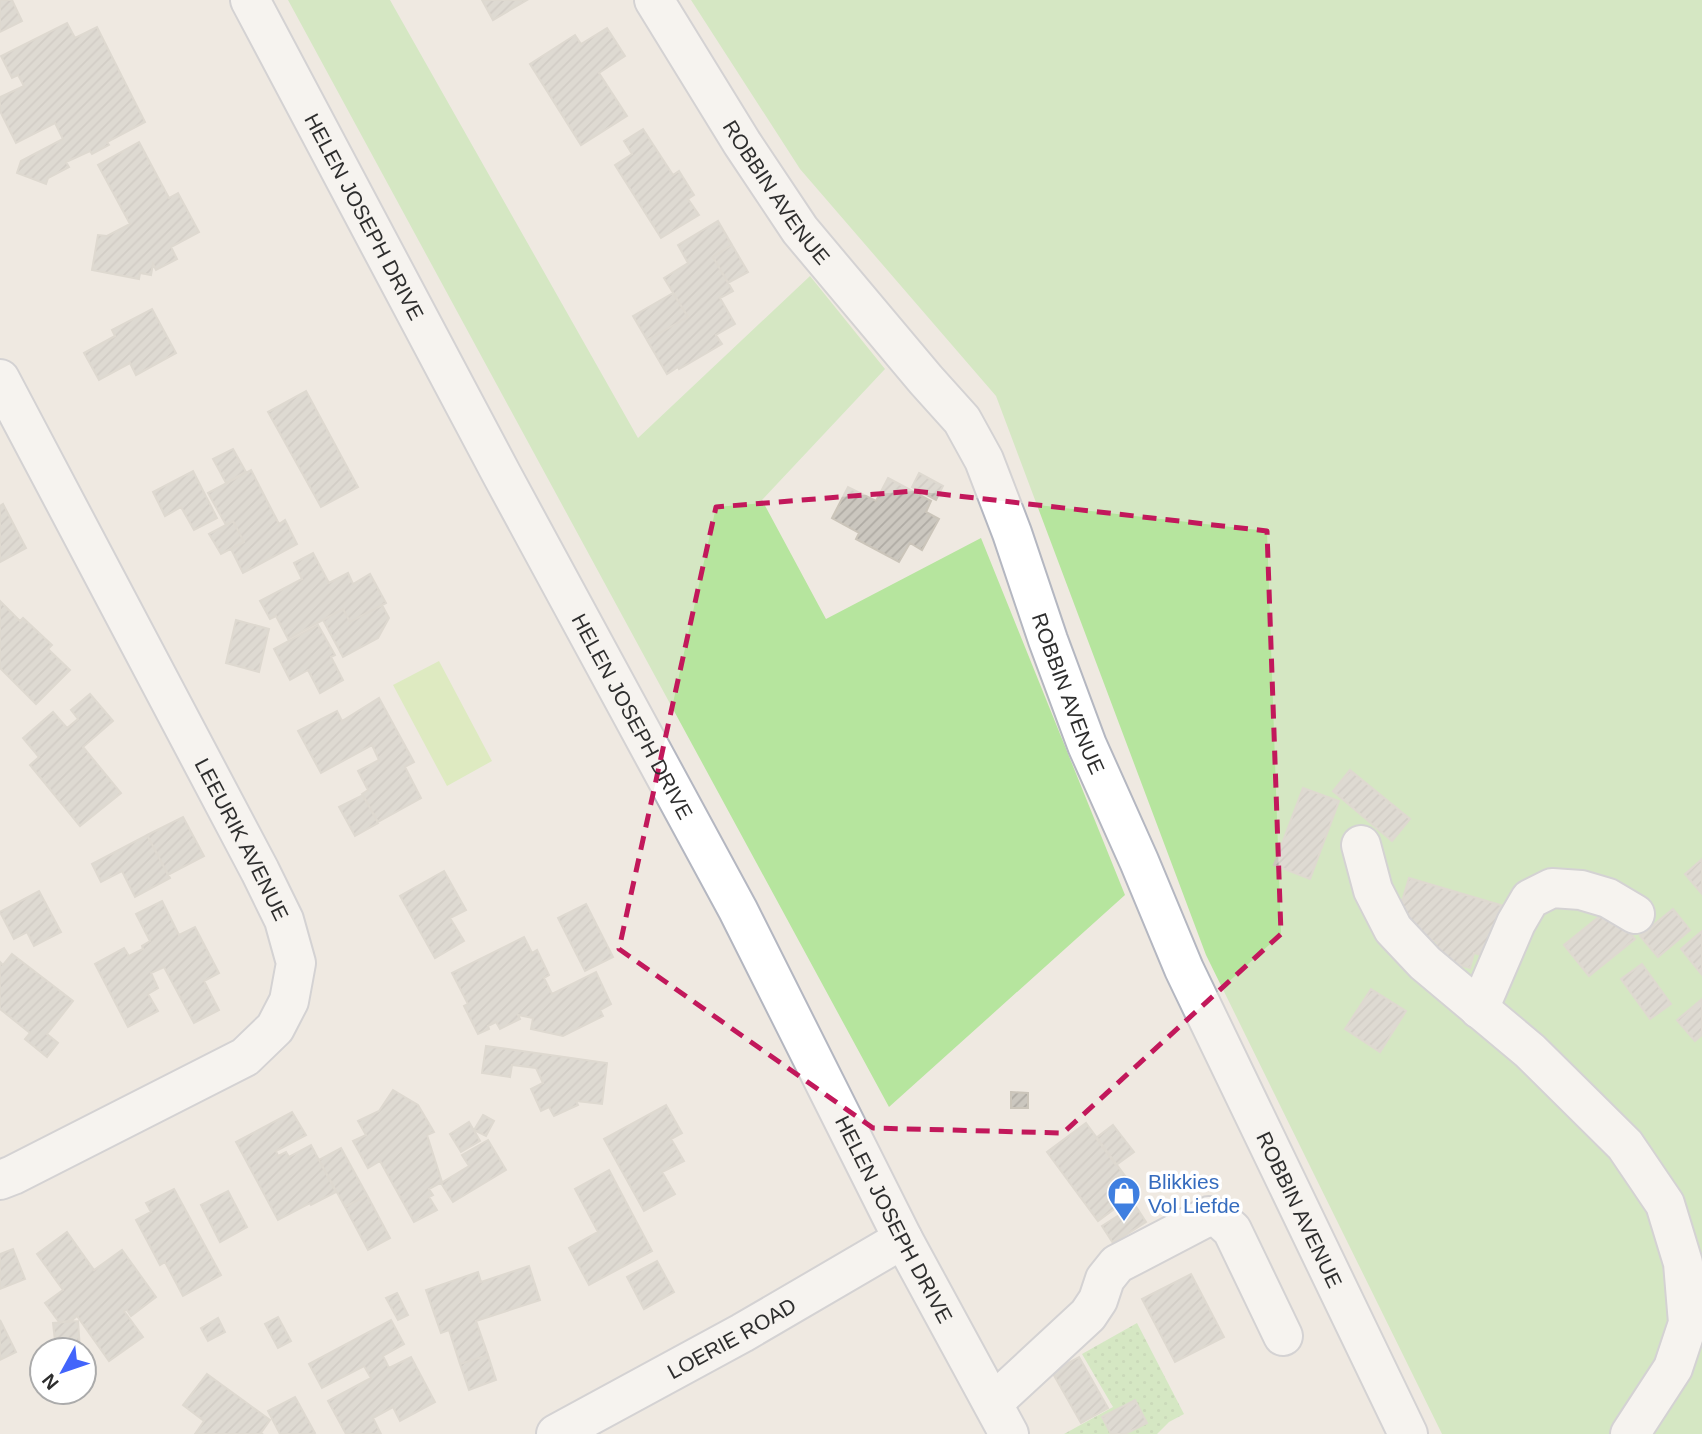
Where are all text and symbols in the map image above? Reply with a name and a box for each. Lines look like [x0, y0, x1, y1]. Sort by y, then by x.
street label: HELEN JOSEPH DRIVE [301, 109, 429, 323]
street label: ROBBIN AVENUE [719, 116, 835, 268]
street label: HELEN JOSEPH DRIVE [568, 610, 698, 823]
street label: ROBBIN AVENUE [1028, 610, 1110, 777]
street label: LEEURIK AVENUE [191, 754, 294, 924]
street label: HELEN JOSEPH DRIVE [831, 1112, 958, 1327]
street label: ROBBIN AVENUE [1253, 1128, 1347, 1291]
place label: Blikkies Vol Liefde [1148, 1170, 1240, 1217]
shop icon: Blikkies Vol Liefde [1105, 1174, 1143, 1223]
street label: LOERIE ROAD [663, 1293, 800, 1383]
north arrow [28, 1336, 98, 1406]
text: N [38, 1370, 63, 1394]

